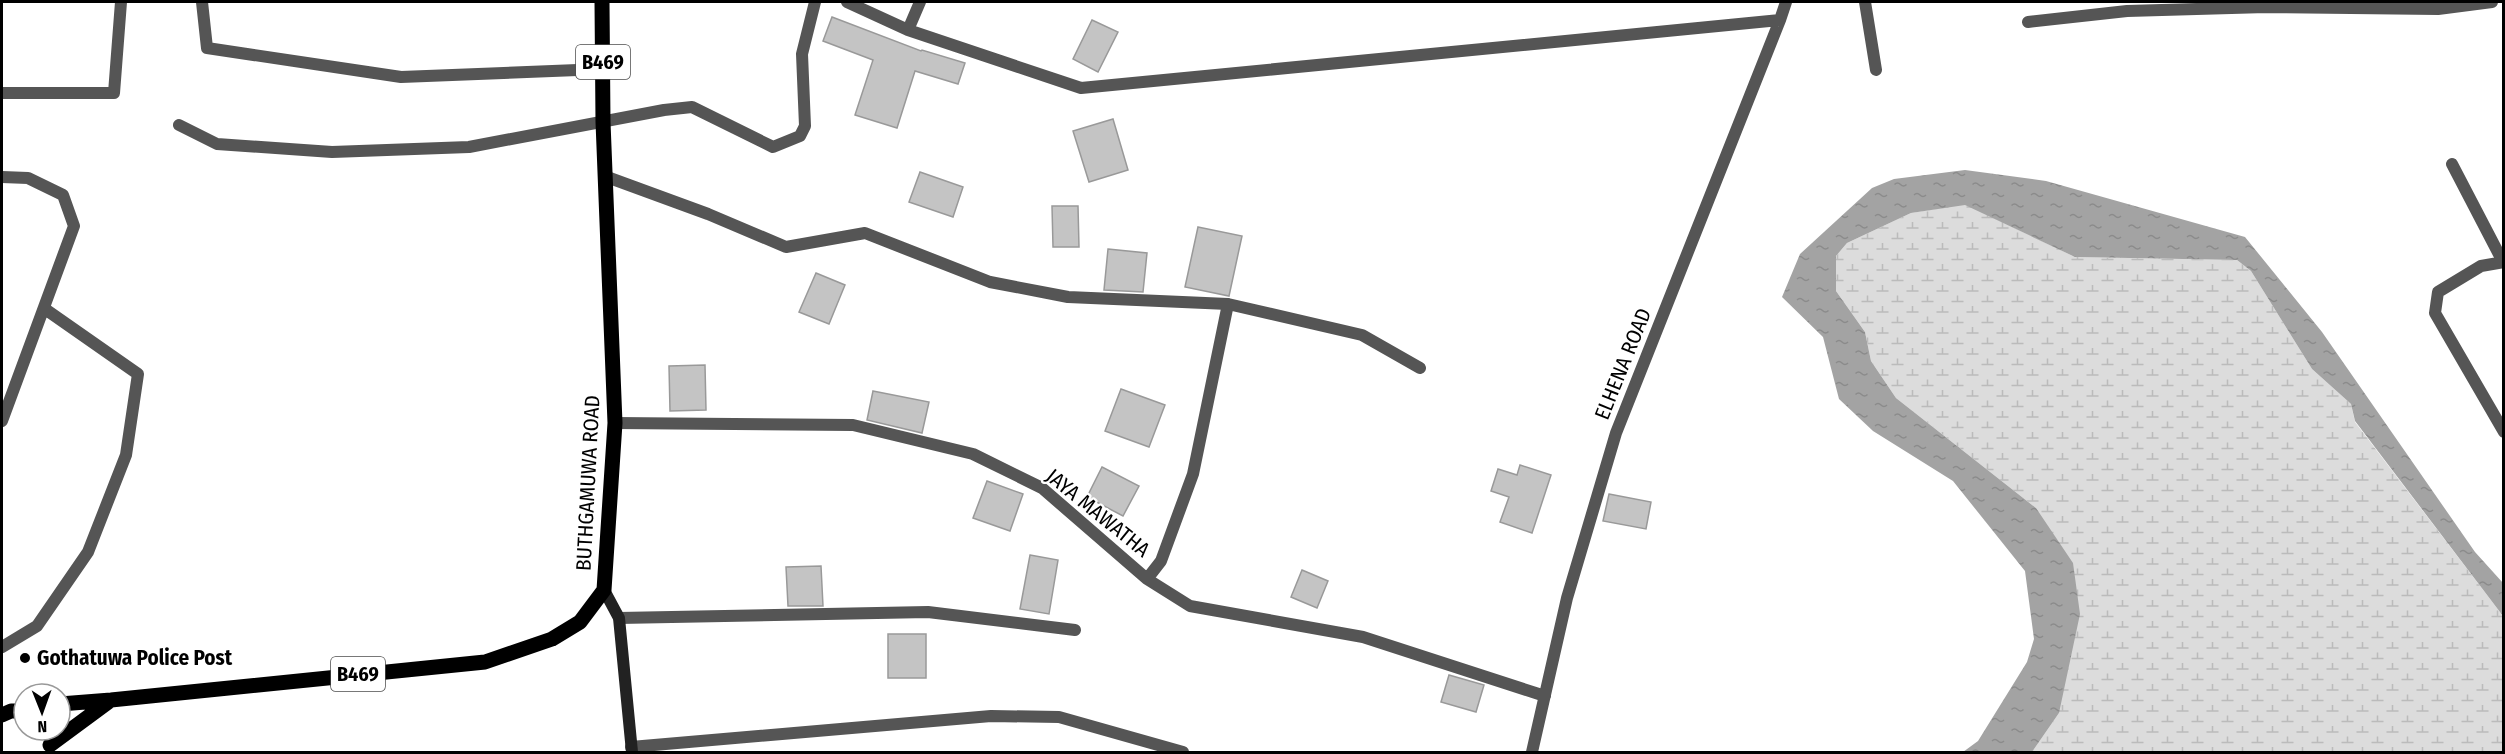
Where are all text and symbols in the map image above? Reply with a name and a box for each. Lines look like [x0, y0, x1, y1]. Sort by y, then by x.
road number: B469 [576, 45, 630, 79]
street label: ELHENA ROAD [1589, 304, 1657, 424]
street label: BUTHGAMUWA ROAD [570, 395, 606, 571]
street label: JAYA MAWATHA [1041, 463, 1155, 563]
place label: Gothatuwa Police Post [37, 645, 233, 671]
marker: Gothatuwa Police Post [18, 651, 32, 665]
road number: B469 [331, 657, 385, 691]
north arrow [12, 682, 72, 742]
text: N [37, 717, 47, 736]

